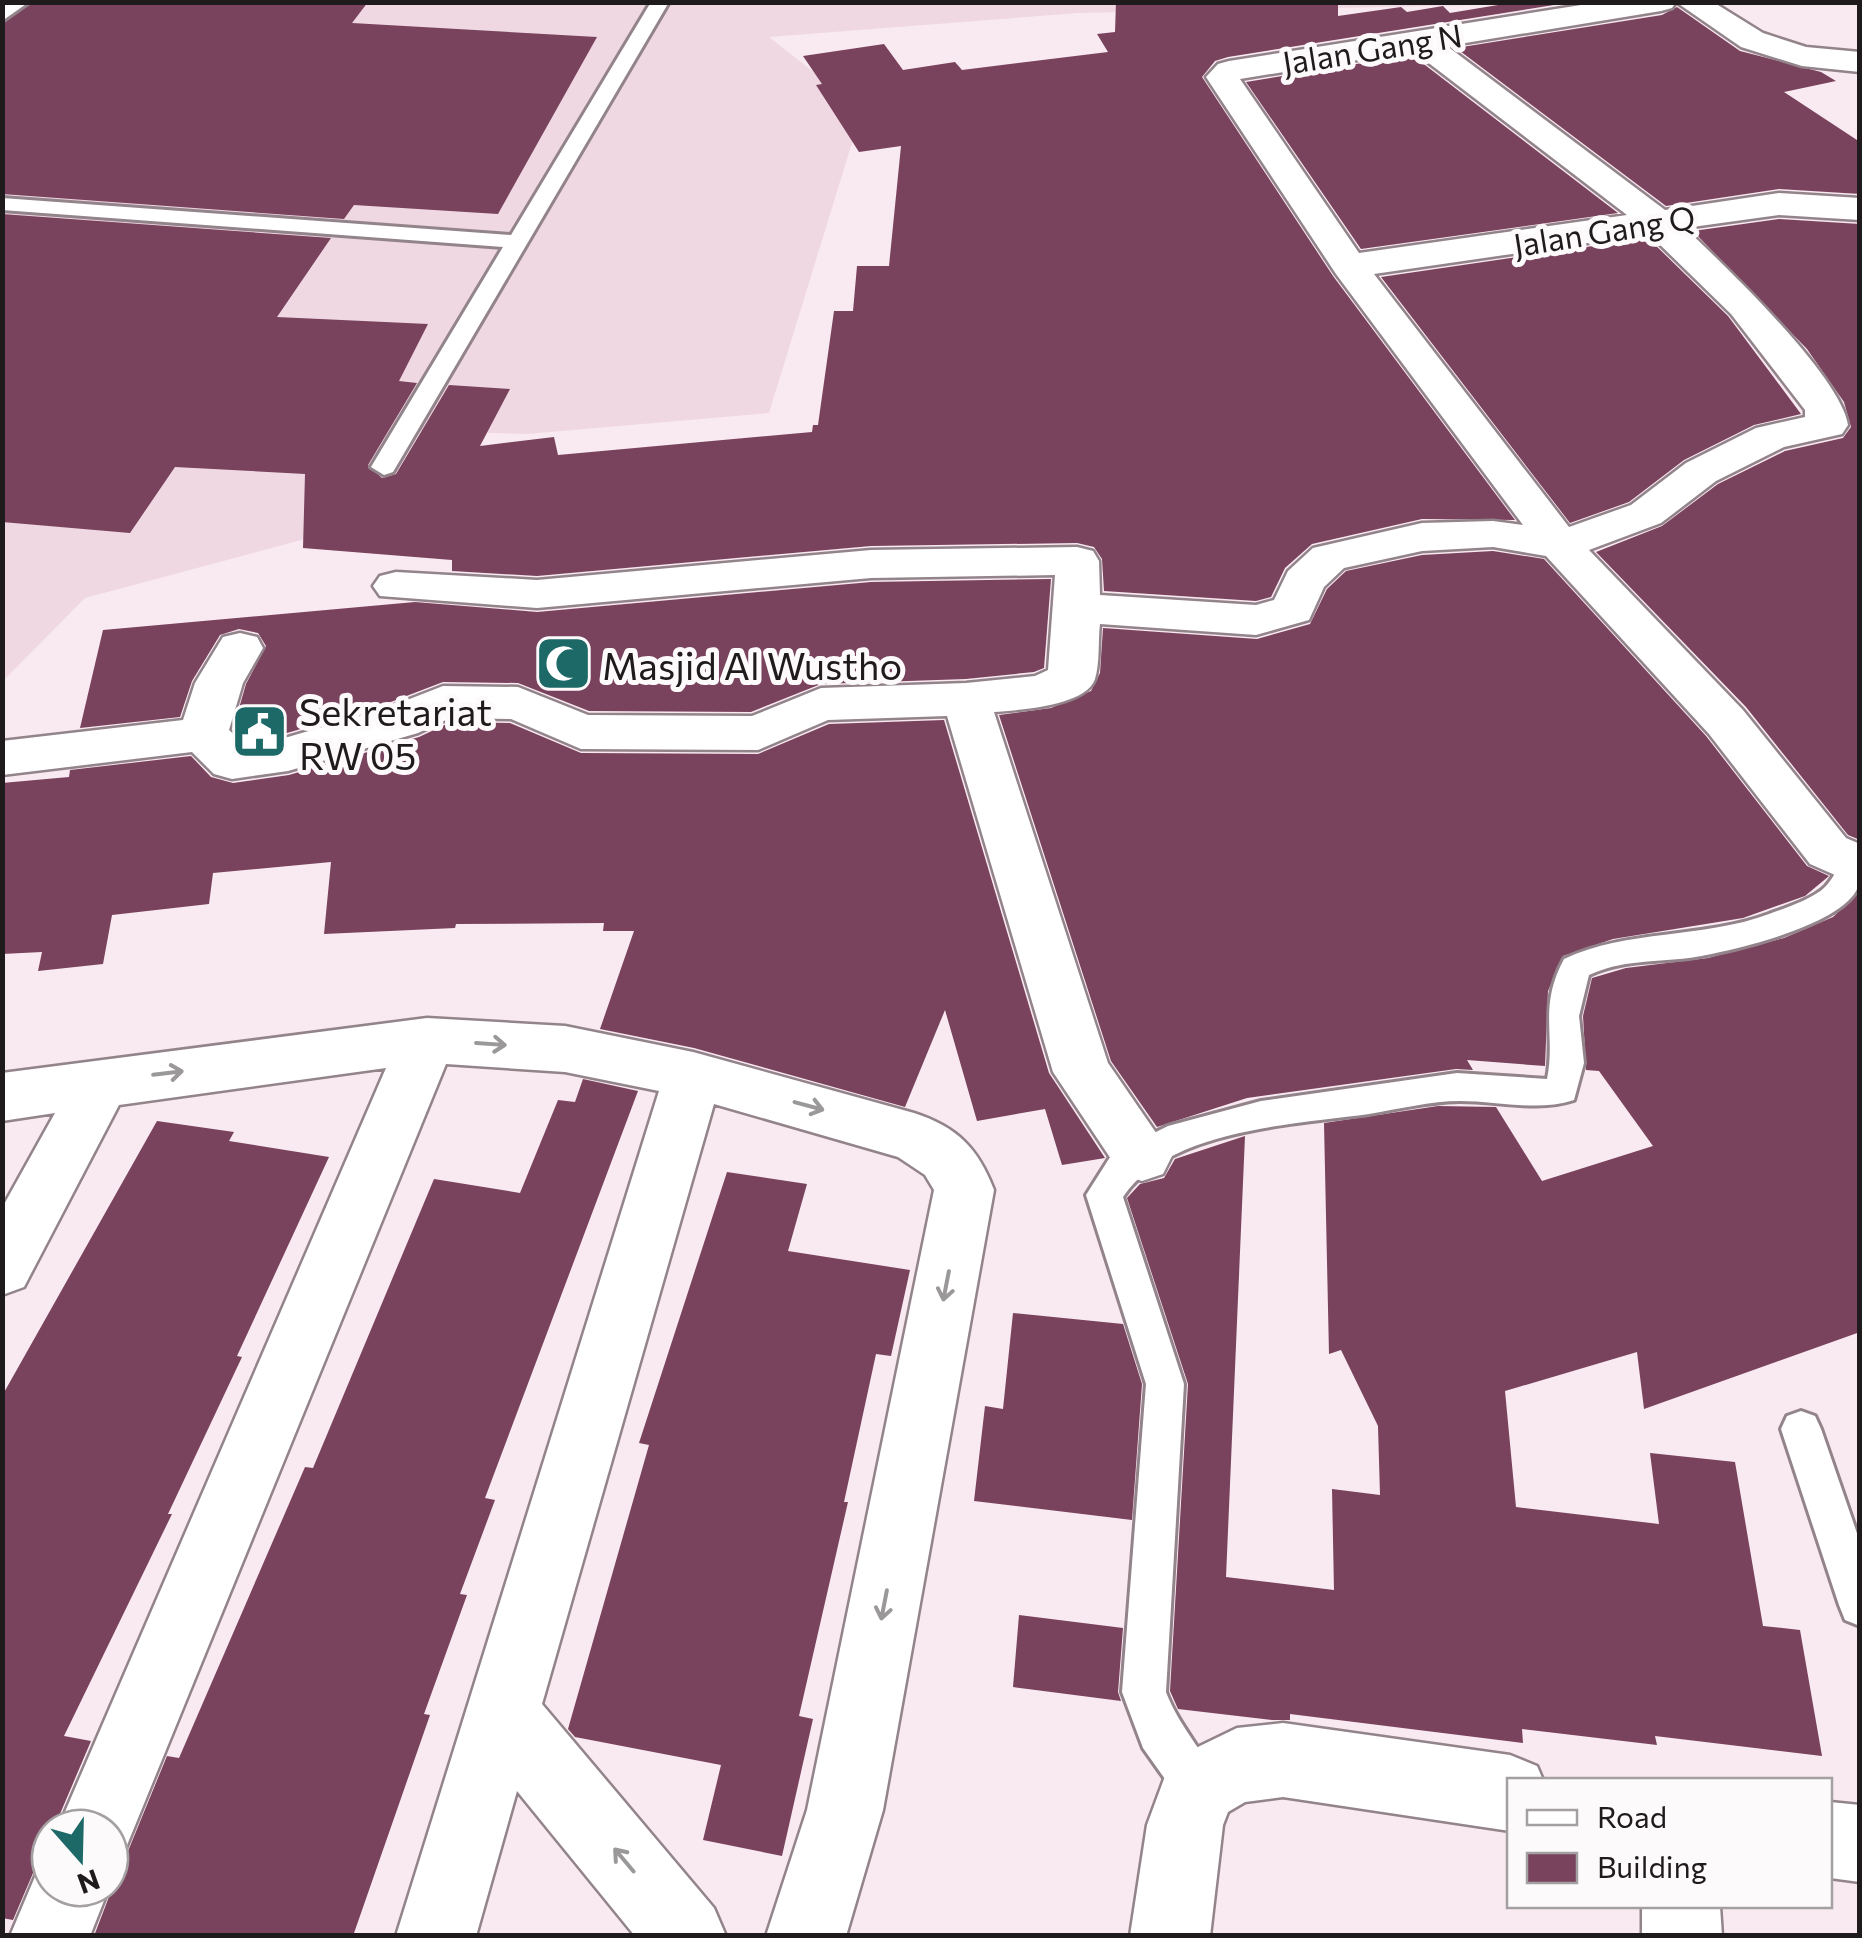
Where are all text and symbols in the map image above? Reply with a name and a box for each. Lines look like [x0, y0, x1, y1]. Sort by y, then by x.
street label: Jalan Gang N [1279, 14, 1465, 82]
street label: Jalan Gang Q [1510, 196, 1698, 264]
mosque icon: Masjid Al Wustho [533, 634, 593, 694]
place label: Masjid Al Wustho [602, 641, 902, 688]
place label: Sekretariat RW 05 [299, 687, 492, 778]
public building icon: Sekretariat RW 05 [230, 702, 290, 762]
one-way arrow [474, 1035, 506, 1054]
one-way arrow [151, 1063, 184, 1081]
one-way arrow [793, 1097, 824, 1116]
one-way arrow [935, 1269, 954, 1301]
one-way arrow [874, 1588, 893, 1621]
legend [1507, 1778, 1832, 1908]
text: Road [1597, 1797, 1667, 1834]
north arrow [30, 1808, 130, 1908]
text: Building [1597, 1847, 1707, 1884]
one-way arrow [613, 1848, 635, 1874]
text: N [73, 1863, 105, 1902]

